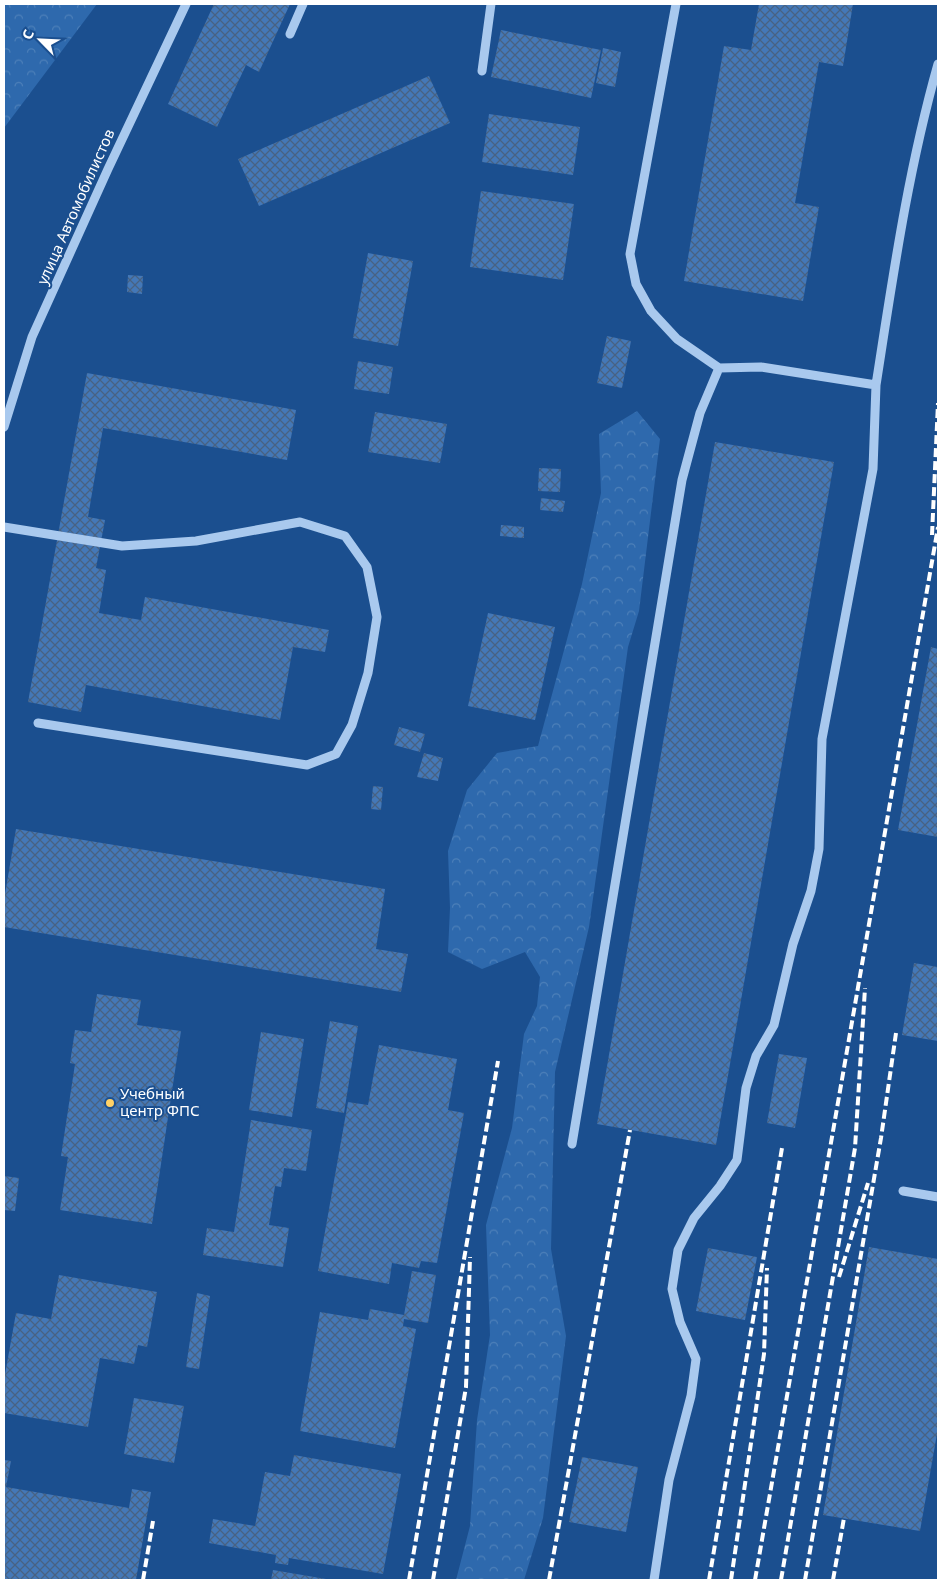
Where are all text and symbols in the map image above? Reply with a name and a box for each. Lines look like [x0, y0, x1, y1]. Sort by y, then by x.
north arrow [15, 15, 65, 65]
text: С [17, 27, 38, 42]
street label: улица Автомобилистов [32, 126, 118, 288]
place label: Учебный центр ФПС [120, 1083, 200, 1120]
marker: Учебный центр ФПС [104, 1097, 116, 1109]

